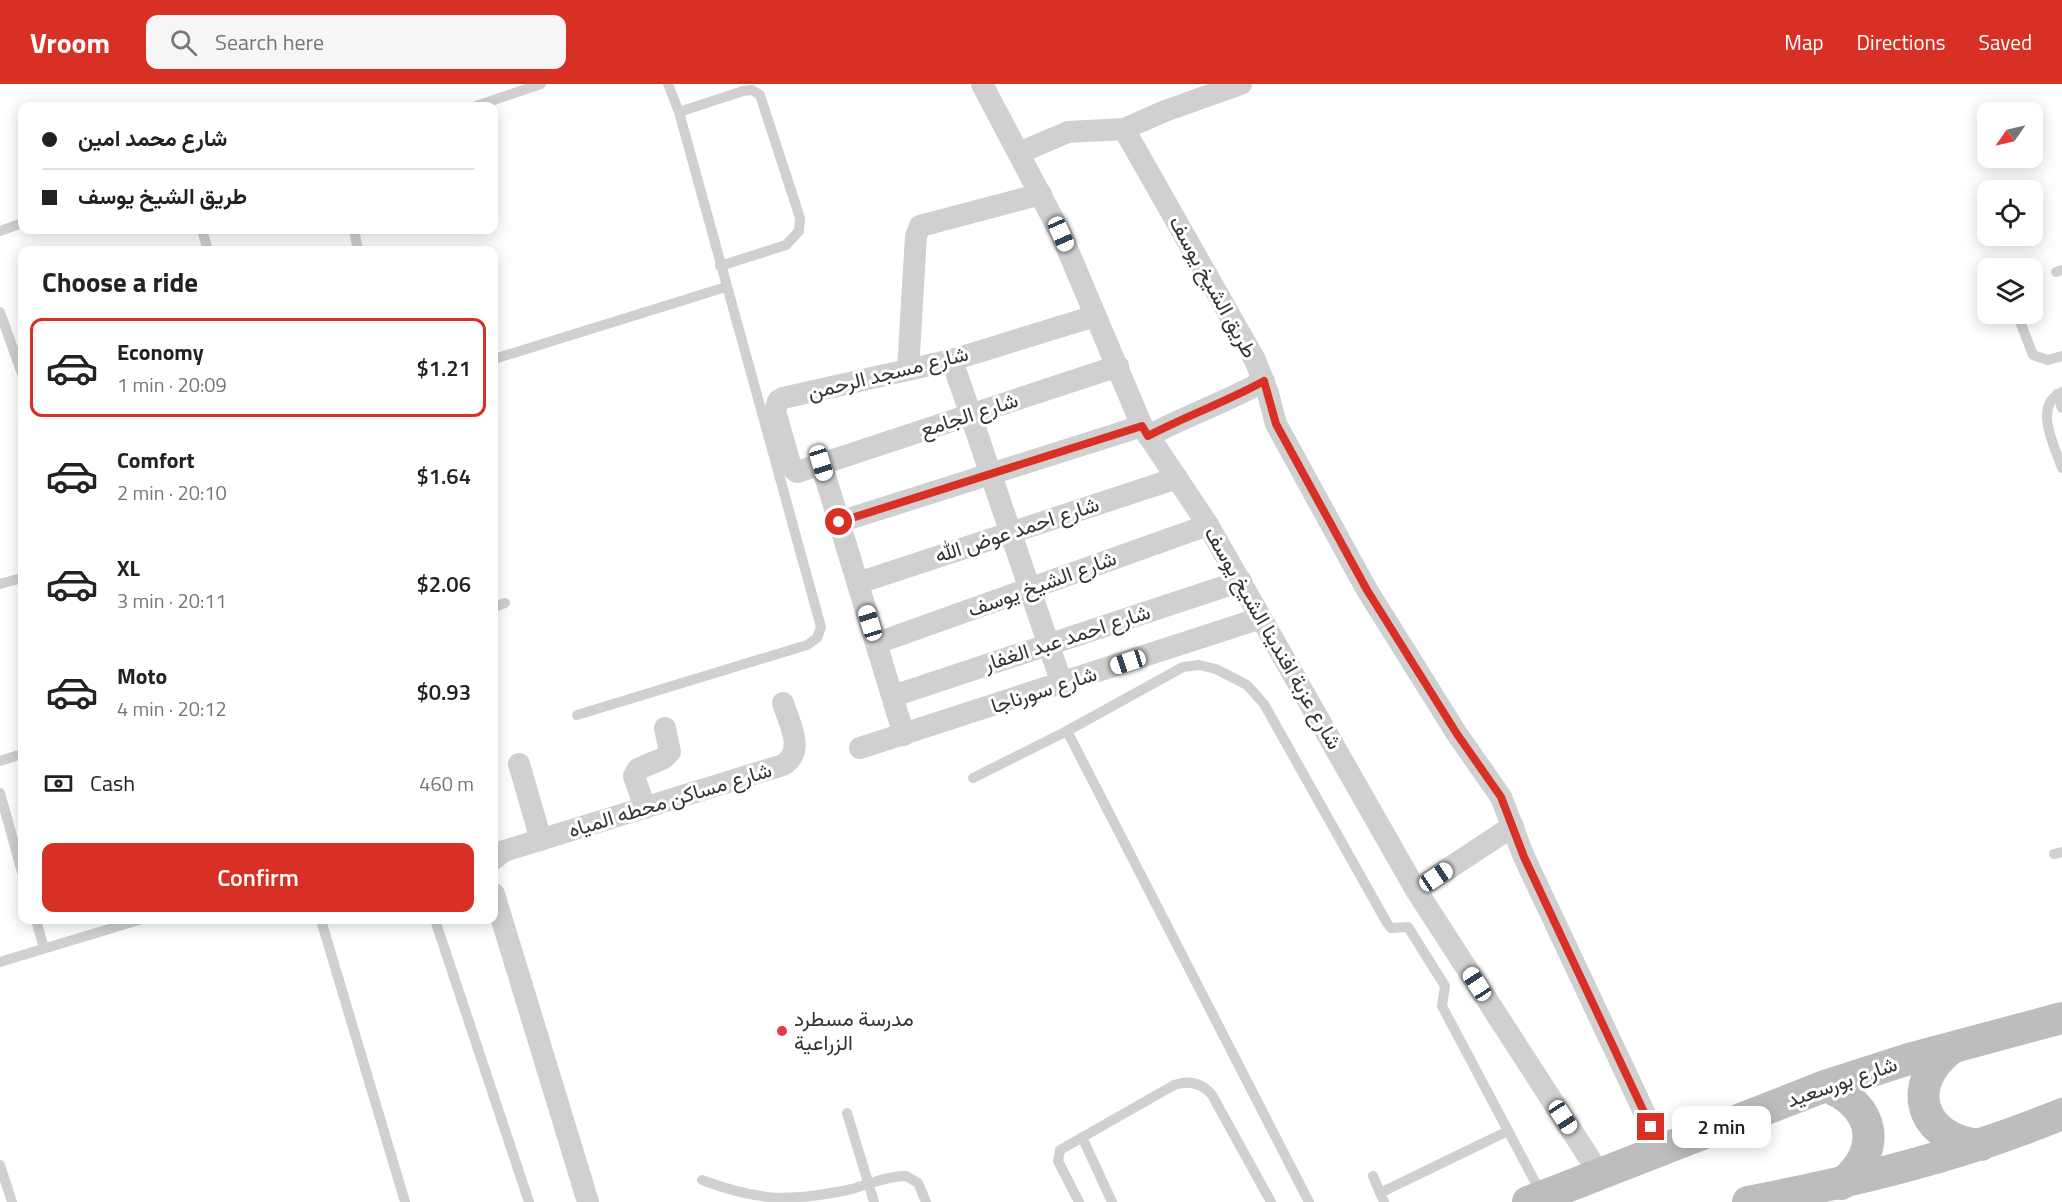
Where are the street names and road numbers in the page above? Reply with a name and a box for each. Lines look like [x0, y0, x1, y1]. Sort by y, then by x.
street label: طريق الشيخ يوسف [1161, 209, 1266, 364]
street label: شارع مسجد الرحمن [804, 337, 971, 407]
street label: شارع الجامع [916, 383, 1022, 445]
street label: شارع احمد عوض الله [930, 487, 1103, 571]
street label: شارع عزبة افندينا الشيخ يوسف [1197, 520, 1351, 755]
street label: شارع الشيخ يوسف [963, 541, 1121, 625]
street label: شارع احمد عبد الغفار [978, 595, 1154, 679]
street label: شارع سورناجا [987, 657, 1101, 721]
street label: شارع مساكن محطه المياه [564, 753, 775, 845]
street label: شارع بورسعيد [1782, 1047, 1901, 1115]

